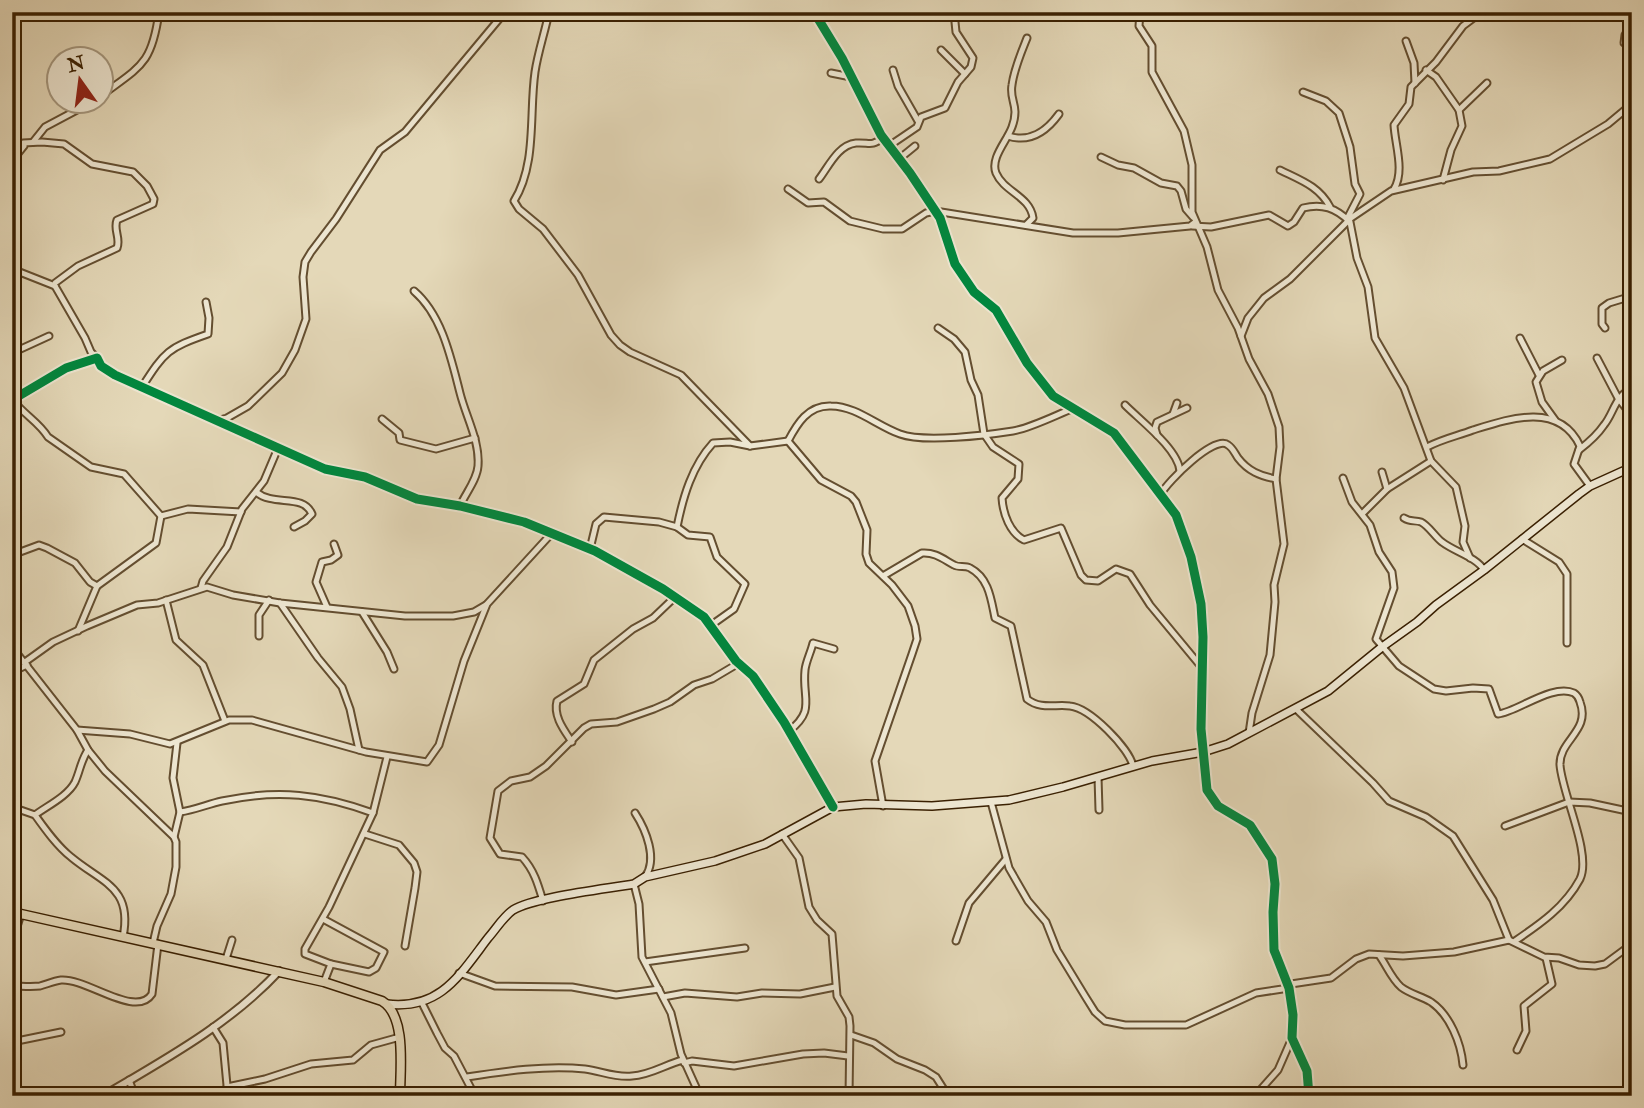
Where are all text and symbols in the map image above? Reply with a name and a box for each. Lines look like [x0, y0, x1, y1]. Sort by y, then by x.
north arrow [46, 46, 116, 116]
text: N [64, 51, 88, 78]

